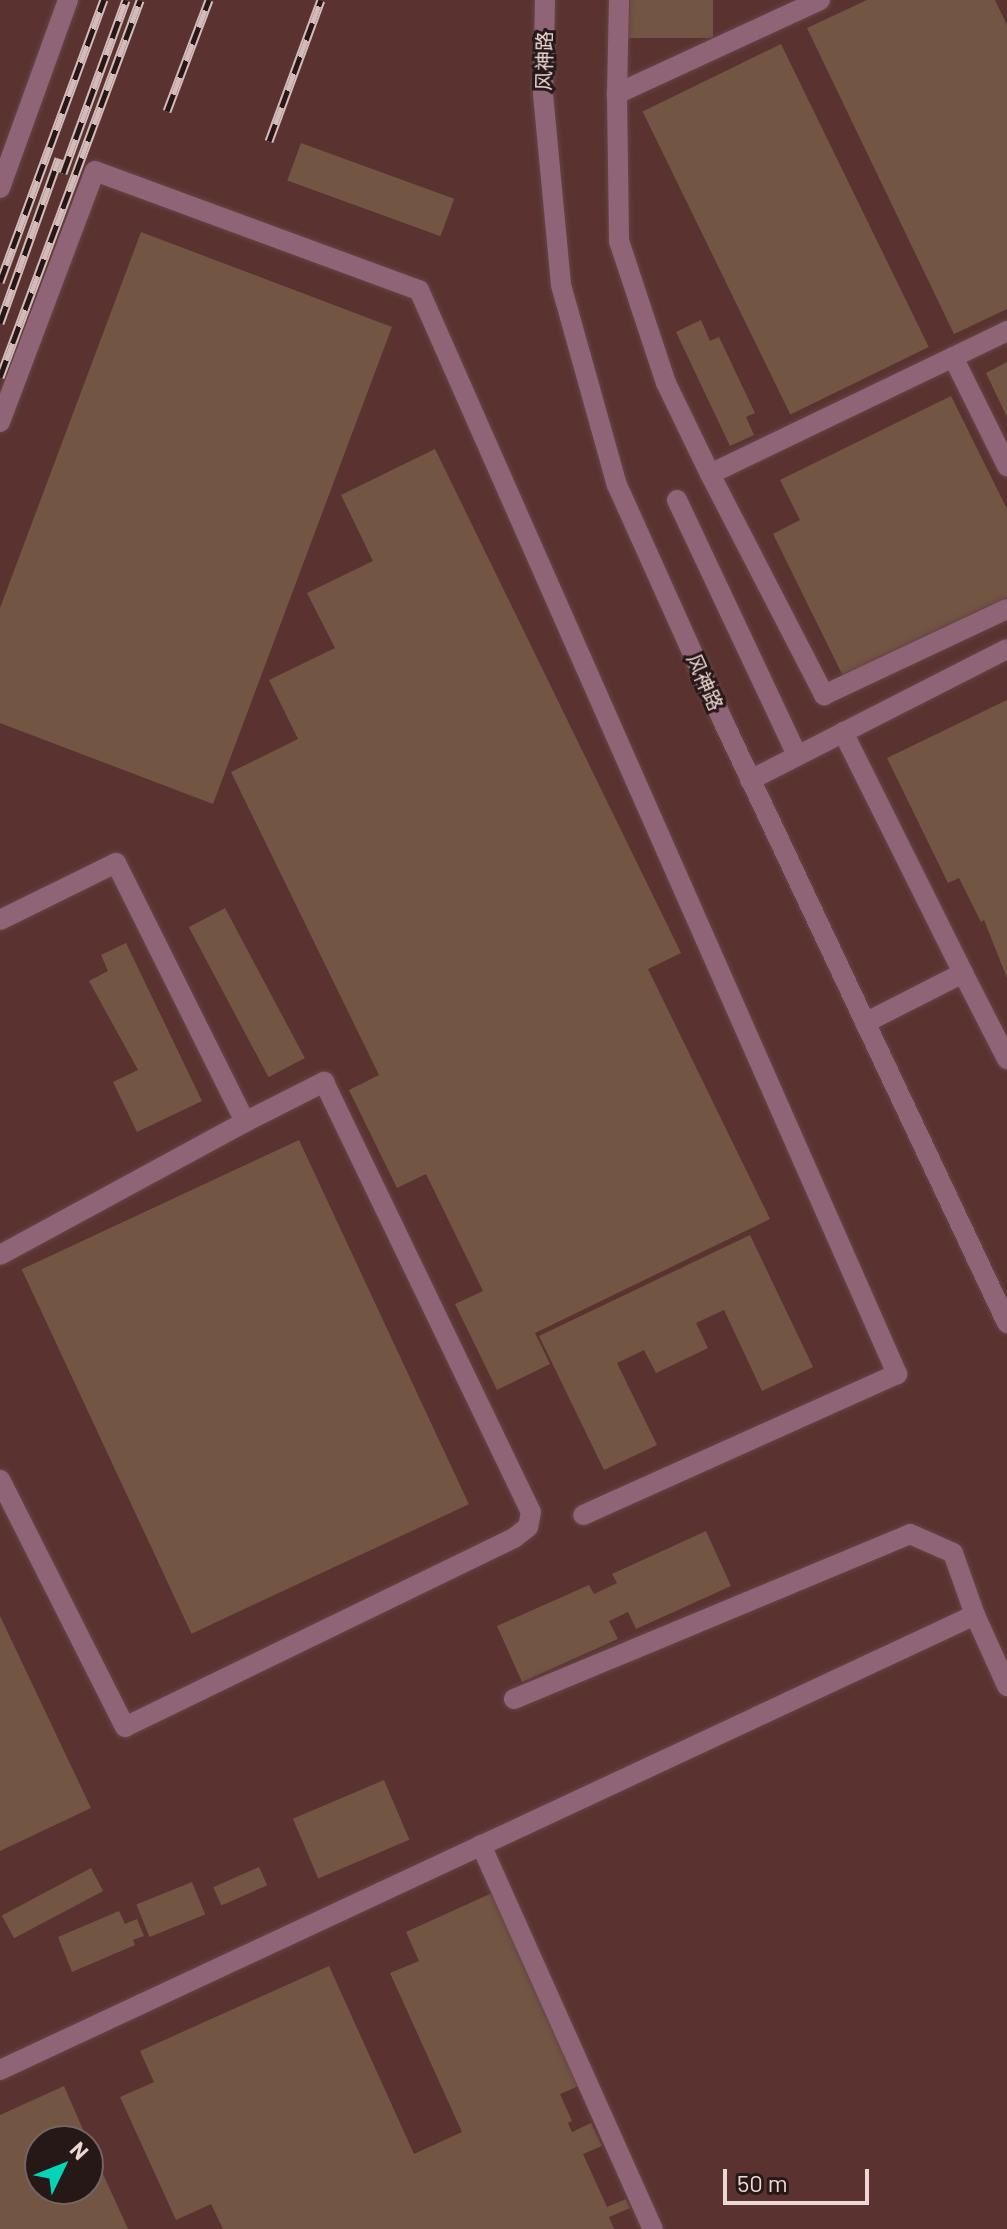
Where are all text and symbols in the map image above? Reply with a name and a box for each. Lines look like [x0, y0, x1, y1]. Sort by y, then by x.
street label: 风神路 [531, 31, 557, 91]
street label: 风神路 [682, 650, 728, 714]
north arrow [24, 2125, 104, 2205]
text: N [66, 2136, 95, 2164]
scale bar [727, 2153, 873, 2203]
text: 50 m [737, 2168, 788, 2197]

